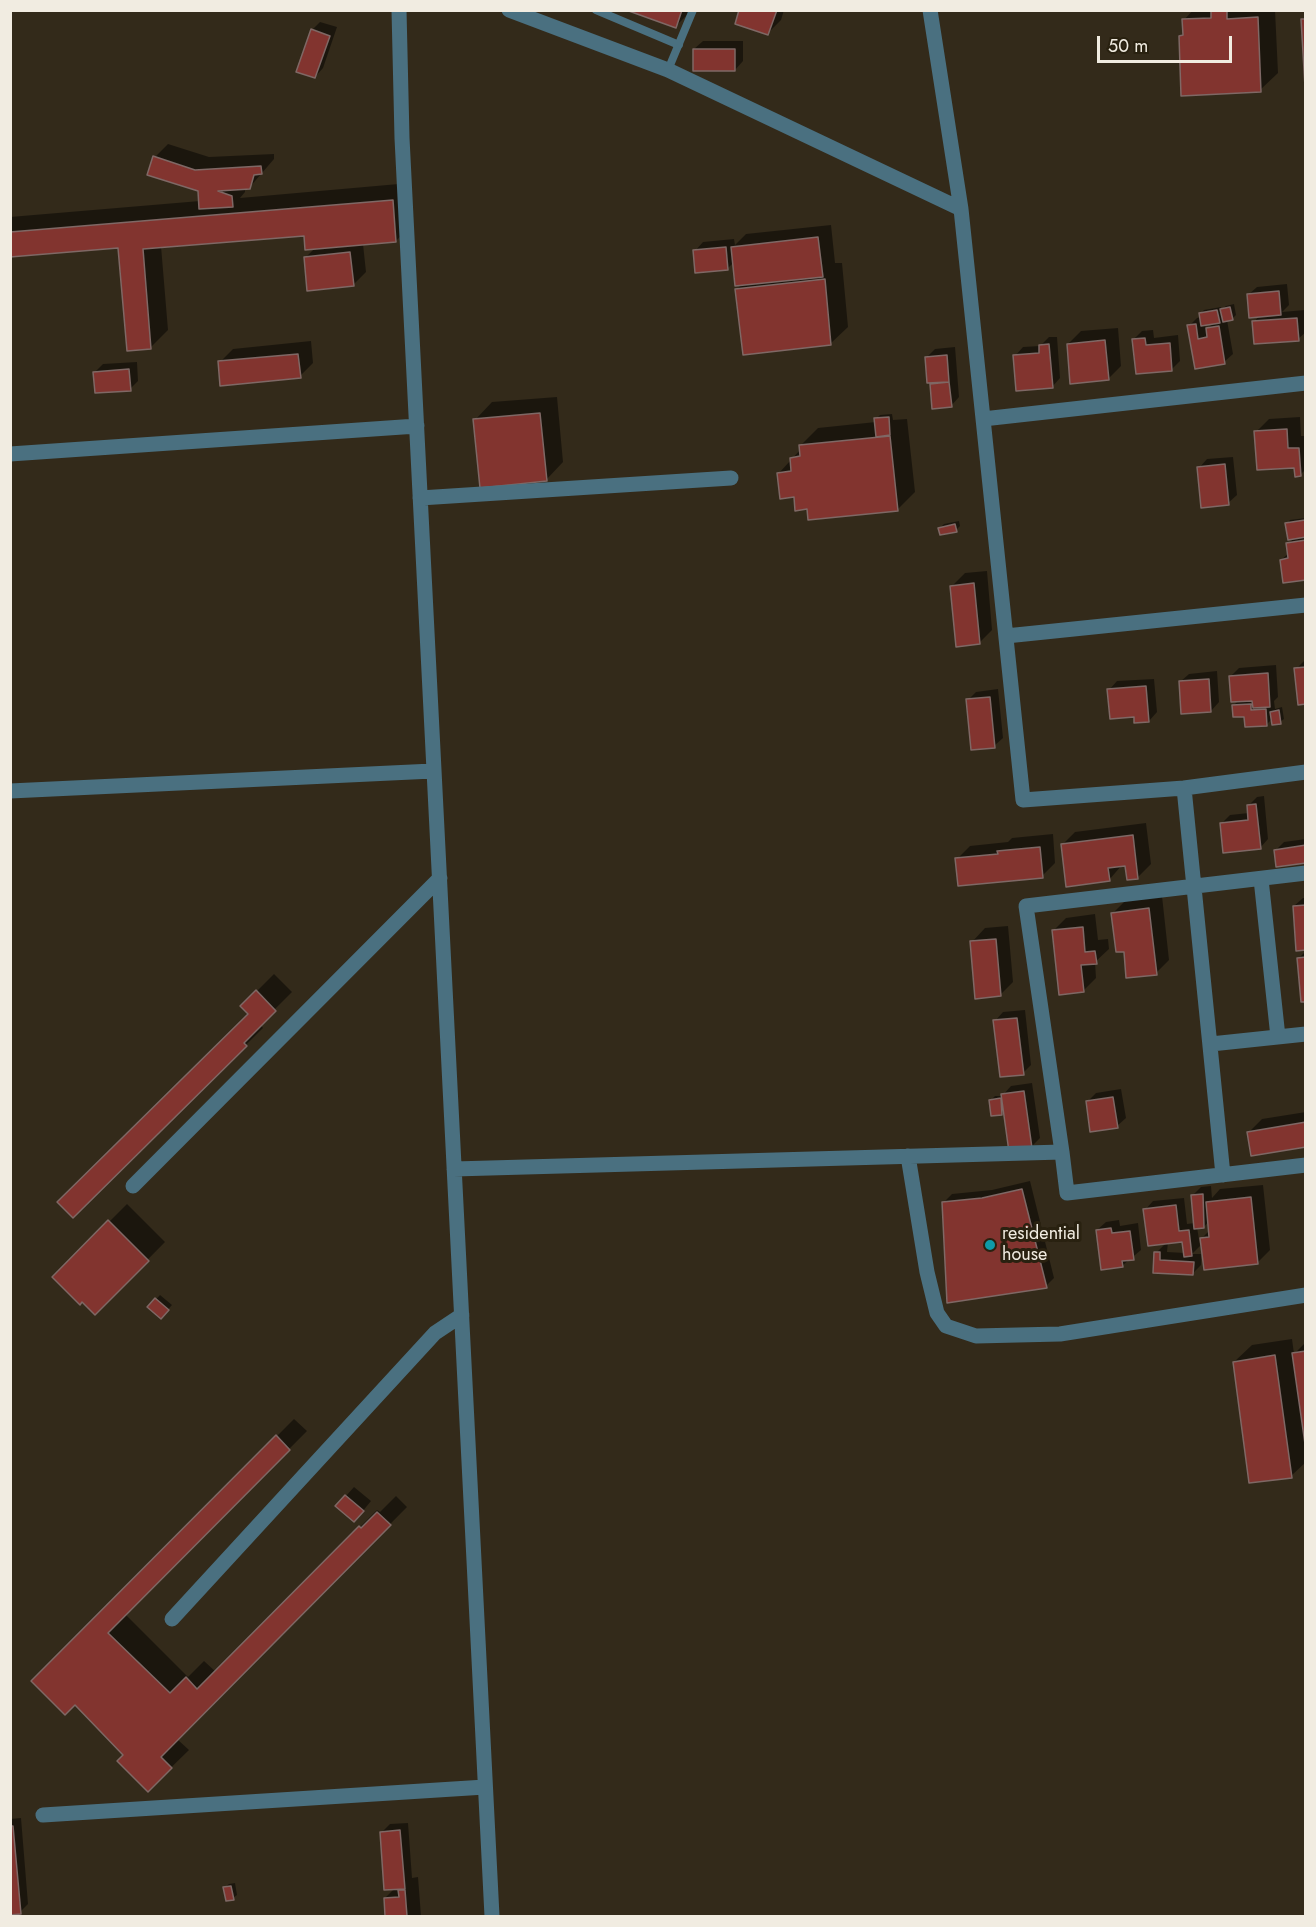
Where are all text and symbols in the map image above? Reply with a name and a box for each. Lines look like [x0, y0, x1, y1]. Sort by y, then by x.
scale bar [1100, 24, 1235, 62]
text: 50 m [1108, 33, 1148, 59]
place label: residential house [1002, 1224, 1080, 1266]
marker: residential house [983, 1238, 997, 1252]

